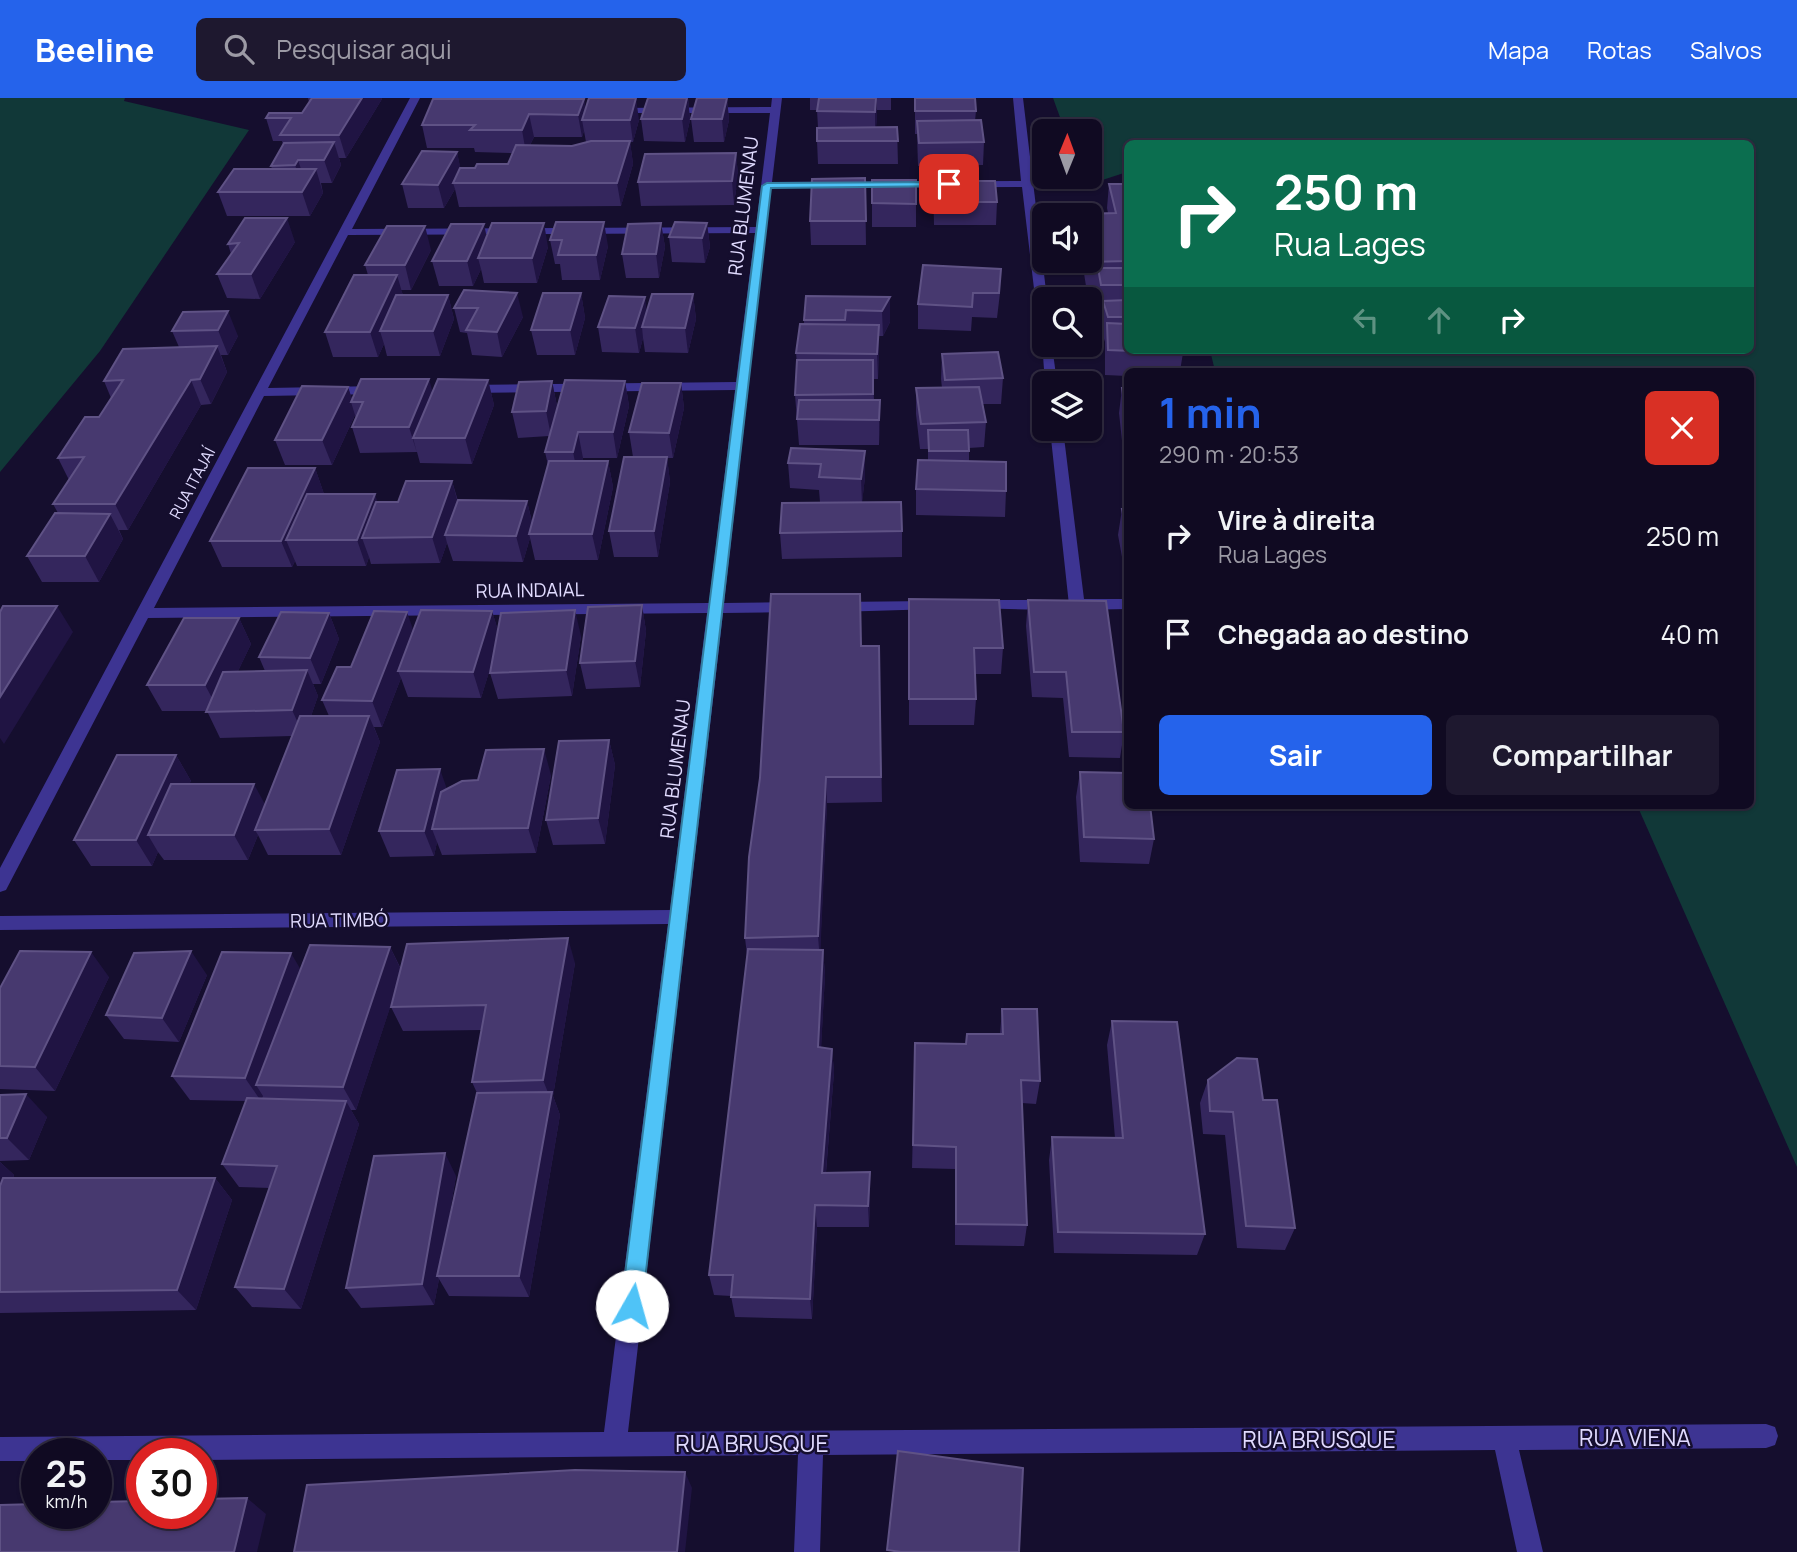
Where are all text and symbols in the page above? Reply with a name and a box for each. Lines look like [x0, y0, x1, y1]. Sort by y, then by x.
search box [196, 18, 686, 81]
text: Beeline [35, 27, 154, 72]
icon: search [220, 30, 258, 68]
text: Pesquisar aqui [276, 31, 452, 67]
text: Mapa [1488, 33, 1549, 66]
text: Rotas [1587, 33, 1652, 66]
text: Salvos [1690, 33, 1762, 66]
north arrow [1032, 119, 1102, 189]
map controls [1032, 119, 1102, 441]
street label: RUA BLUMENAU [722, 135, 764, 277]
pin [919, 154, 979, 214]
text: 250 m [1274, 158, 1418, 225]
icon: arrive [930, 165, 968, 203]
icon: right [1159, 168, 1250, 259]
button: sound [1032, 203, 1102, 273]
text: Rua Lages [1274, 222, 1426, 266]
button: search [1032, 287, 1102, 357]
icon: left [1347, 301, 1385, 339]
icon: ahead [1420, 301, 1458, 339]
icon: right [1493, 301, 1531, 339]
button: layers [1032, 371, 1102, 441]
text: 1 min [1159, 383, 1262, 441]
button: close [1645, 391, 1719, 465]
text: 290 m · 20:53 [1159, 438, 1299, 470]
street label: RUA ITAJAÍ [164, 443, 220, 523]
text: Vire à direita [1218, 502, 1375, 538]
icon: right [1159, 517, 1197, 555]
text: 250 m [1646, 518, 1719, 554]
text: Rua Lages [1218, 538, 1327, 570]
street label: RUA INDAIAL [475, 576, 585, 604]
icon: arrive [1159, 615, 1197, 653]
text: Chegada ao destino [1218, 616, 1469, 652]
text: 40 m [1661, 616, 1719, 652]
street label: RUA BLUMENAU [654, 698, 696, 840]
button: Sair [1159, 715, 1432, 795]
button: Compartilhar [1446, 715, 1719, 795]
street label: RUA TIMBÓ [290, 906, 388, 934]
position arrow [595, 1269, 669, 1343]
street label: RUA VIENA [1579, 1421, 1691, 1453]
street label: RUA BRUSQUE [1242, 1423, 1396, 1455]
street label: RUA BRUSQUE [675, 1427, 829, 1459]
speed limit sign: 30 [126, 1438, 217, 1529]
text: 25 [46, 1450, 87, 1498]
text: km/h [46, 1489, 87, 1513]

